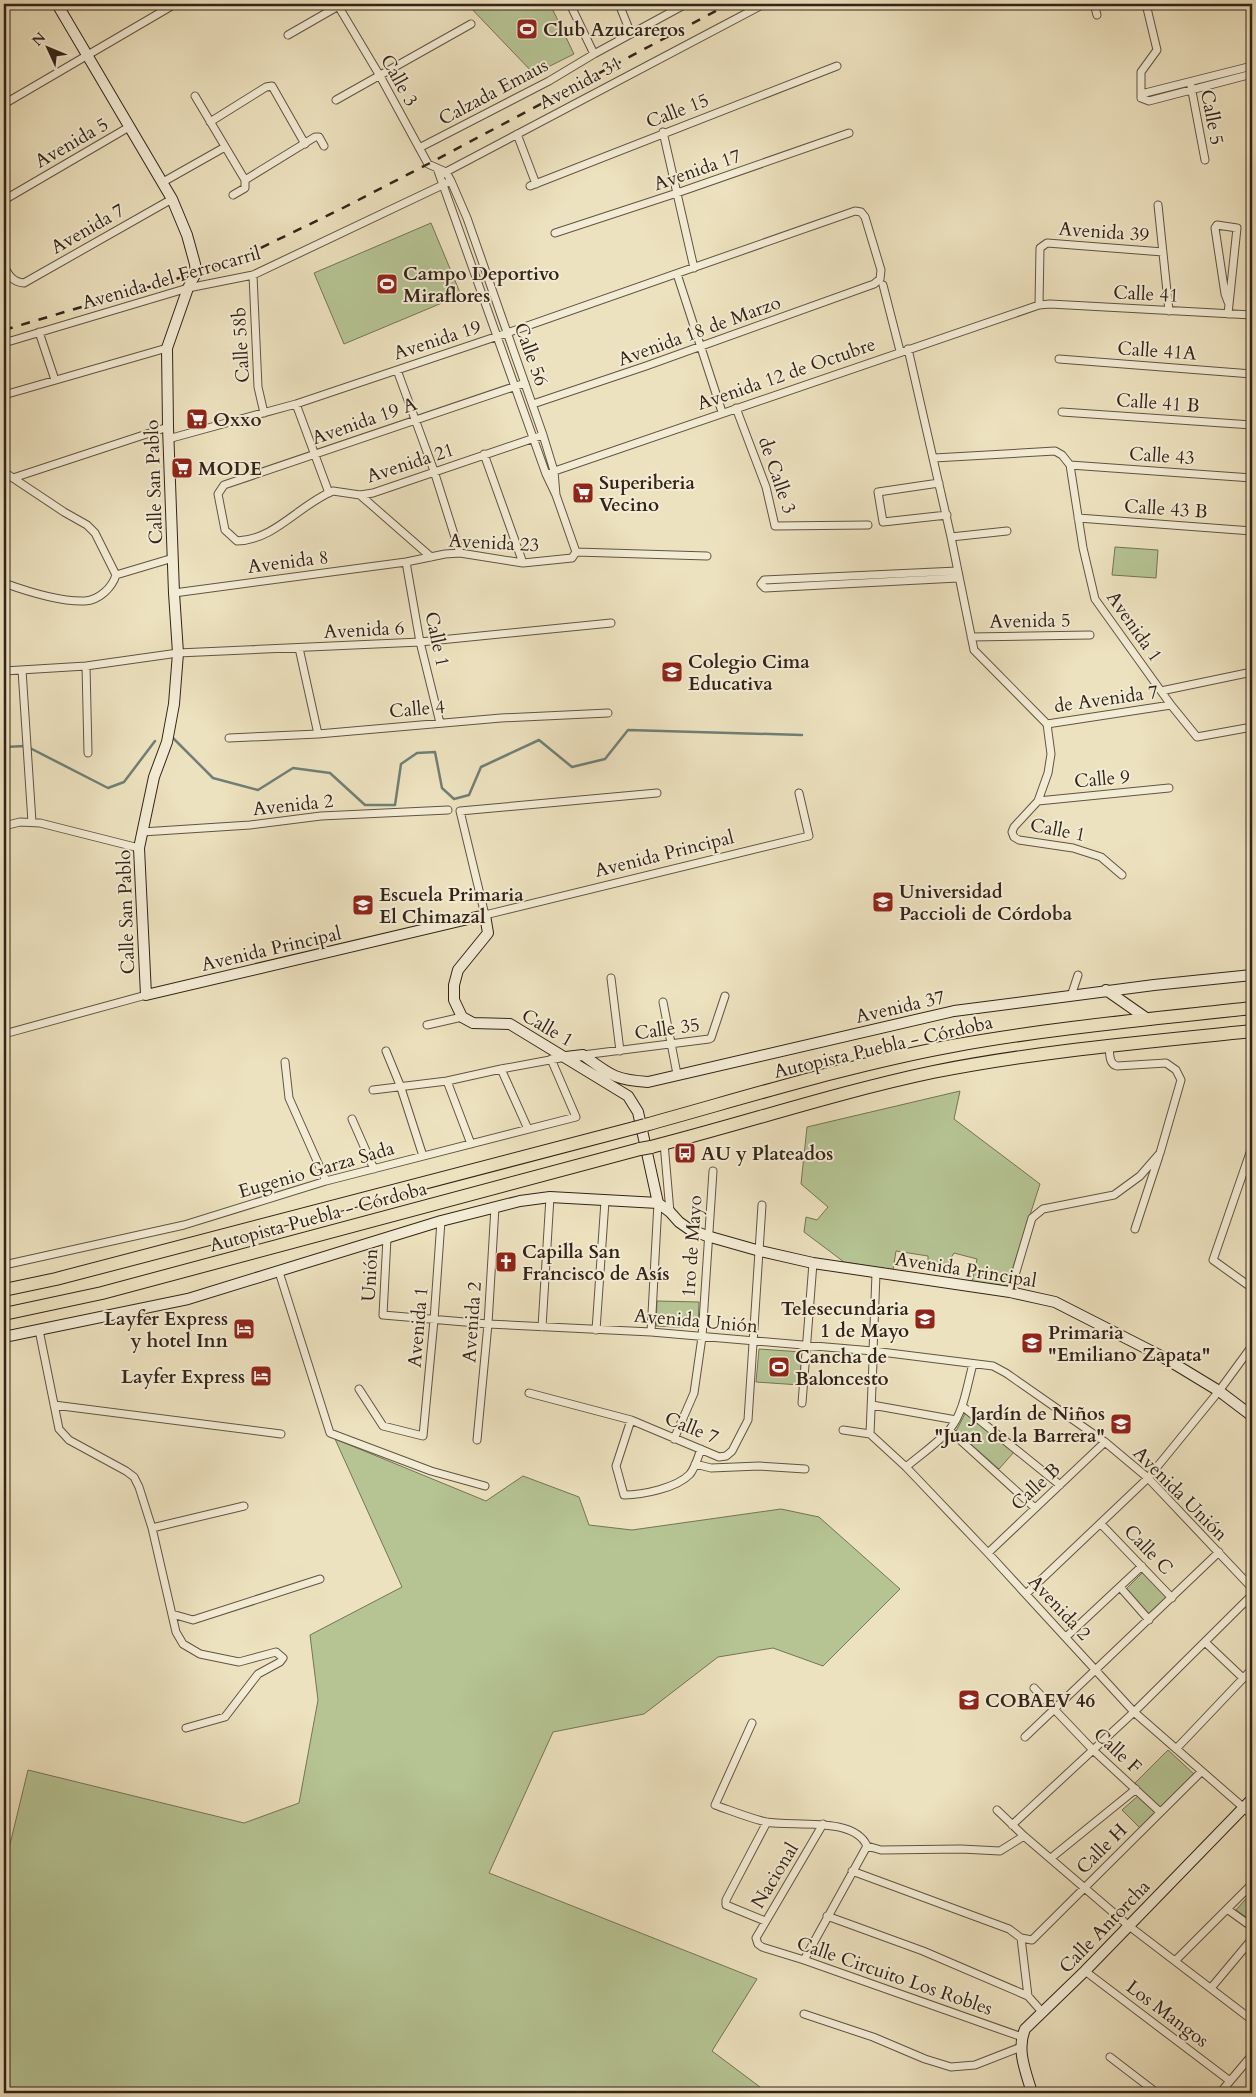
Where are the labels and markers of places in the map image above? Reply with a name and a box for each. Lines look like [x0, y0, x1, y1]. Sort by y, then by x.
sports icon: Club Azucareros [515, 17, 539, 41]
place label: Club Azucareros [543, 17, 685, 43]
place label: Campo Deportivo Miraflores [403, 261, 559, 309]
sports icon: Campo Deportivo Miraflores [375, 272, 399, 296]
supermarket icon: Oxxo [185, 407, 209, 431]
place label: Oxxo [213, 407, 262, 433]
supermarket icon: MODE [170, 456, 194, 480]
place label: MODE [198, 456, 262, 482]
place label: Superiberia Vecino [599, 470, 695, 518]
supermarket icon: Superiberia Vecino [571, 481, 595, 505]
place label: Colegio Cima Educativa [688, 649, 810, 697]
school or university icon: Colegio Cima Educativa [660, 660, 684, 684]
place label: Universidad Paccioli de Córdoba [899, 879, 1073, 927]
place label: Escuela Primaria El Chimazal [379, 882, 524, 930]
school or university icon: Universidad Paccioli de Córdoba [871, 890, 895, 914]
school or university icon: Escuela Primaria El Chimazal [351, 893, 375, 917]
bus stop icon: AU y Plateados [673, 1141, 697, 1165]
place label: AU y Plateados [701, 1141, 833, 1167]
place label: Capilla San Francisco de Asís [522, 1239, 670, 1287]
church icon: Capilla San Francisco de Asís [494, 1250, 518, 1274]
place label: Telesecundaria 1 de Mayo [781, 1296, 910, 1344]
place label: Layfer Express y hotel Inn [104, 1306, 229, 1354]
school or university icon: Telesecundaria 1 de Mayo [913, 1307, 937, 1331]
hotel icon: Layfer Express y hotel Inn [232, 1317, 256, 1341]
place label: Primaria "Emiliano Zapata" [1048, 1320, 1210, 1368]
school or university icon: Primaria "Emiliano Zapata" [1020, 1331, 1044, 1355]
place label: Cancha de Baloncesto [795, 1344, 889, 1392]
sports icon: Cancha de Baloncesto [767, 1355, 791, 1379]
place label: Layfer Express [121, 1364, 245, 1390]
hotel icon: Layfer Express [249, 1364, 273, 1388]
place label: Jardín de Niños "Juan de la Barrera" [935, 1401, 1105, 1449]
school or university icon: Jardín de Niños "Juan de la Barrera" [1109, 1412, 1133, 1436]
school or university icon: COBAEV 46 [957, 1688, 981, 1712]
place label: COBAEV 46 [985, 1688, 1096, 1714]

